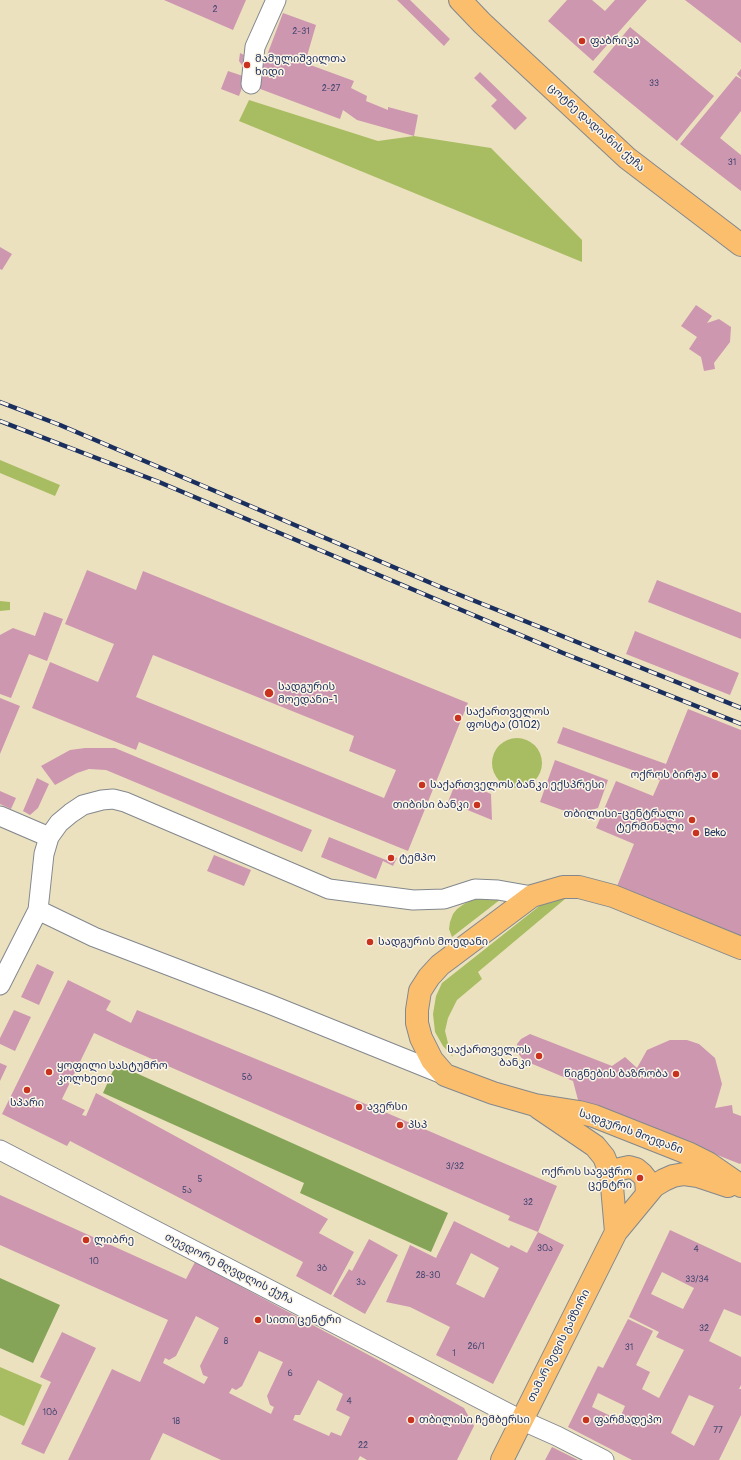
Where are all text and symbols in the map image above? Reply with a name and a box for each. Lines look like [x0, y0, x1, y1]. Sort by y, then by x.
house number: 2 [212, 5, 218, 15]
house number: 2-31 [292, 27, 310, 37]
place label: ფაბრიკა [590, 34, 639, 48]
marker: ფაბრიკა [577, 36, 587, 46]
place label: მამულიშვილთა ხიდი [255, 52, 346, 78]
marker: მამულიშვილთა ხიდი [242, 60, 252, 70]
house number: 33 [649, 79, 659, 89]
street label: ცოტნე დადიანის ქუჩა [545, 81, 647, 175]
house number: 2-27 [322, 84, 340, 94]
house number: 31 [728, 158, 736, 168]
place label: სადგურის მოედანი-1 [278, 680, 338, 706]
marker: სადგურის მოედანი-1 [263, 687, 275, 699]
place label: საქართველოს ფოსტა (0102) [466, 705, 550, 731]
marker: საქართველოს ფოსტა (0102) [453, 713, 463, 723]
place label: ოქროს ბირჟა [630, 768, 707, 782]
marker: ოქროს ბირჟა [710, 770, 720, 780]
place label: საქართველოს ბანკი ექსპრესი [430, 778, 604, 792]
marker: საქართველოს ბანკი ექსპრესი [417, 780, 427, 790]
place label: თიბისი ბანკი [393, 798, 469, 812]
marker: თიბისი ბანკი [472, 800, 482, 810]
place label: თბილისი-ცენტრალი ტერმინალი [563, 807, 684, 833]
marker: თბილისი-ცენტრალი ტერმინალი [687, 815, 697, 825]
place label: Beko [704, 826, 726, 840]
marker: Beko [691, 828, 701, 838]
place label: ტემპო [399, 851, 436, 865]
marker: ტემპო [386, 853, 396, 863]
place label: სადგურის მოედანი [378, 935, 488, 949]
marker: სადგურის მოედანი [365, 937, 375, 947]
place label: საქართველოს ბანკი [447, 1043, 531, 1069]
marker: საქართველოს ბანკი [534, 1051, 544, 1061]
place label: ყოფილი სასტუმრო კოლხეთი [57, 1059, 168, 1085]
marker: ყოფილი სასტუმრო კოლხეთი [44, 1067, 54, 1077]
place label: წიგნების ბაზრობა [564, 1067, 668, 1081]
marker: წიგნების ბაზრობა [671, 1069, 681, 1079]
house number: 5ბ [242, 1073, 252, 1083]
marker: სპარი [22, 1085, 32, 1095]
place label: სპარი [10, 1096, 44, 1110]
place label: ავერსი [367, 1100, 407, 1114]
marker: ავერსი [354, 1102, 364, 1112]
street label: სადგურის მოედანი [577, 1107, 685, 1157]
place label: პსპ [408, 1118, 427, 1132]
marker: პსპ [395, 1120, 405, 1130]
house number: 3/32 [446, 1162, 464, 1172]
place label: ოქროს სავაჭრო ცენტრი [542, 1165, 632, 1191]
marker: ოქროს სავაჭრო ცენტრი [635, 1173, 645, 1183]
house number: 5 [198, 1175, 202, 1185]
house number: 5ა [182, 1186, 192, 1196]
house number: 32 [523, 1198, 533, 1208]
street label: თევდორე მღვდლის ქუჩა [162, 1231, 296, 1307]
place label: ლიბრე [94, 1233, 134, 1247]
marker: ლიბრე [81, 1235, 91, 1245]
house number: 30ა [537, 1244, 553, 1254]
house number: 4 [693, 1245, 699, 1255]
house number: 10 [89, 1257, 99, 1267]
house number: 3ბ [317, 1264, 327, 1274]
house number: 28-30 [416, 1271, 440, 1281]
house number: 33/34 [685, 1275, 709, 1285]
house number: 3ა [356, 1278, 366, 1288]
street label: თამარ მეფის გამზირი [525, 1287, 593, 1405]
place label: სითი ცენტრი [266, 1313, 341, 1327]
marker: სითი ცენტრი [253, 1315, 263, 1325]
house number: 32 [699, 1324, 709, 1334]
house number: 8 [224, 1337, 228, 1347]
house number: 26/1 [467, 1342, 485, 1352]
house number: 31 [625, 1343, 633, 1353]
house number: 1 [452, 1349, 456, 1359]
house number: 6 [287, 1369, 293, 1379]
house number: 4 [346, 1397, 352, 1407]
house number: 10ბ [42, 1408, 58, 1418]
place label: თბილისი ჩემბერსი [419, 1413, 530, 1427]
place label: ფარმადეპო [594, 1413, 662, 1427]
marker: თბილისი ჩემბერსი [406, 1415, 416, 1425]
marker: ფარმადეპო [581, 1415, 591, 1425]
house number: 18 [172, 1417, 180, 1427]
house number: 77 [713, 1426, 723, 1436]
house number: 22 [358, 1441, 368, 1451]

